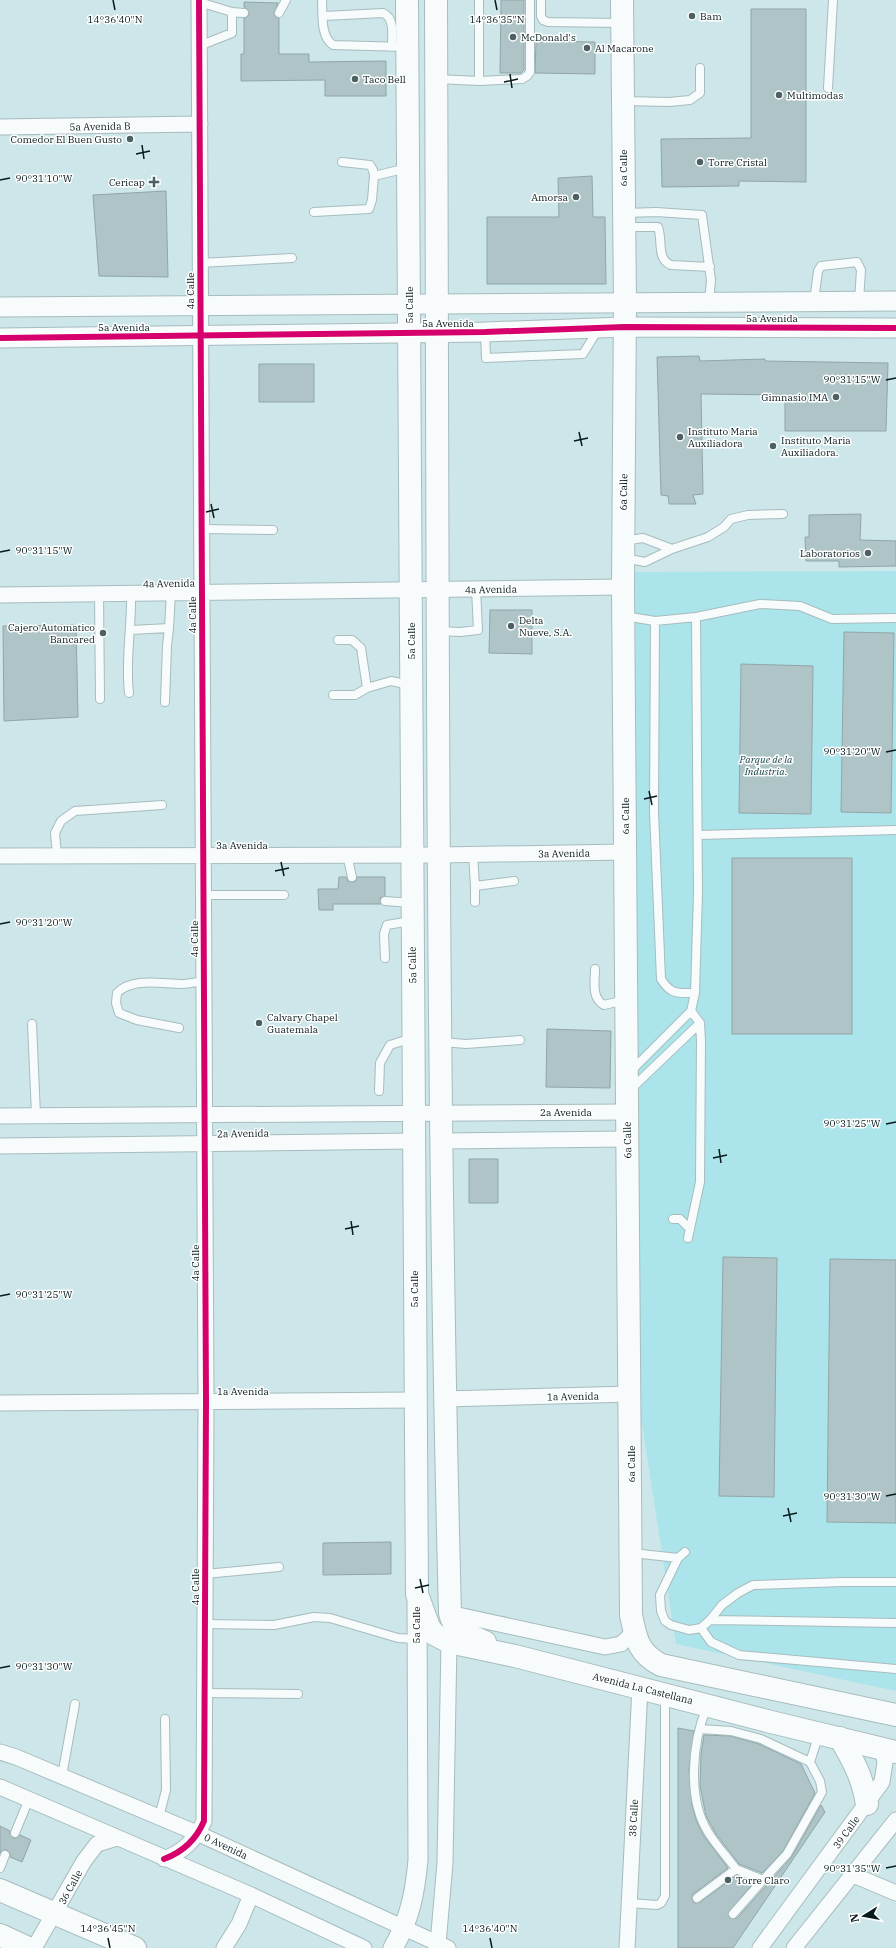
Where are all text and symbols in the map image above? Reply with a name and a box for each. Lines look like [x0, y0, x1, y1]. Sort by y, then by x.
place label: Bam [700, 10, 722, 23]
marker: Bam [687, 11, 697, 21]
text: 14°36'40"N [88, 13, 143, 26]
text: 14°36'35"N [470, 13, 525, 26]
place label: McDonald's [521, 31, 576, 44]
marker: McDonald's [508, 32, 518, 42]
place label: Al Macarone [595, 42, 654, 55]
marker: Al Macarone [582, 43, 592, 53]
place label: Taco Bell [363, 73, 406, 86]
marker: Taco Bell [350, 74, 360, 84]
place label: Multimodas [787, 89, 843, 102]
marker: Multimodas [774, 90, 784, 100]
street label: 5a Avenida B [69, 119, 131, 134]
place label: Comedor El Buen Gusto [11, 133, 122, 146]
marker: Comedor El Buen Gusto [125, 134, 135, 144]
street label: 6a Calle [617, 150, 630, 187]
place label: Torre Cristal [708, 156, 767, 169]
marker: Torre Cristal [695, 157, 705, 167]
text: 90°31'10"W [15, 172, 73, 185]
place label: Cericap [109, 176, 145, 189]
marker: Cericap [148, 176, 160, 188]
place label: Amorsa [531, 191, 569, 204]
marker: Amorsa [571, 192, 581, 202]
street label: 4a Calle [184, 273, 197, 310]
street label: 5a Calle [403, 287, 416, 324]
street label: 5a Avenida [746, 312, 799, 325]
street label: 5a Avenida [422, 317, 475, 330]
street label: 5a Avenida [98, 321, 151, 334]
text: 90°31'15"W [823, 373, 881, 386]
place label: Gimnasio IMA [761, 391, 828, 404]
marker: Gimnasio IMA [831, 392, 841, 402]
place label: Instituto Maria Auxiliadora [688, 425, 758, 450]
marker: Instituto Maria Auxiliadora [675, 432, 685, 442]
place label: Instituto Maria Auxiliadora. [781, 434, 851, 459]
marker: Instituto Maria Auxiliadora. [768, 441, 778, 451]
street label: 6a Calle [617, 473, 630, 511]
text: 90°31'15"W [15, 544, 73, 557]
place label: Laboratorios [800, 547, 860, 560]
marker: Laboratorios [863, 548, 873, 558]
street label: 4a Avenida [143, 577, 196, 590]
street label: 4a Avenida [465, 583, 518, 596]
street label: 4a Calle [186, 597, 199, 634]
place label: Delta Nueve, S.A. [519, 614, 572, 639]
place label: Cajero Automatico Bancared [8, 621, 95, 646]
marker: Delta Nueve, S.A. [506, 621, 516, 631]
street label: 5a Calle [405, 623, 418, 660]
marker: Cajero Automatico Bancared [98, 628, 108, 638]
text: 90°31'20"W [823, 745, 881, 758]
park label: Parque de la Industria. [738, 753, 793, 778]
street label: 6a Calle [619, 798, 632, 835]
street label: 3a Avenida [216, 839, 269, 852]
street label: 3a Avenida [538, 847, 591, 860]
text: 90°31'20"W [15, 916, 73, 929]
street label: 4a Calle [188, 921, 201, 958]
street label: 5a Calle [406, 946, 419, 984]
place label: Calvary Chapel Guatemala [267, 1011, 338, 1036]
marker: Calvary Chapel Guatemala [254, 1018, 264, 1028]
street label: 2a Avenida [540, 1106, 593, 1119]
text: 90°31'25"W [823, 1117, 881, 1130]
street label: 6a Calle [621, 1121, 634, 1159]
street label: 2a Avenida [217, 1127, 270, 1140]
street label: 4a Calle [189, 1245, 202, 1282]
street label: 5a Calle [408, 1271, 421, 1308]
text: 90°31'25"W [15, 1288, 73, 1301]
street label: 1a Avenida [217, 1385, 270, 1398]
street label: 1a Avenida [547, 1390, 600, 1403]
street label: 6a Calle [625, 1446, 638, 1483]
text: 90°31'30"W [823, 1490, 881, 1503]
street label: 4a Calle [189, 1569, 202, 1606]
street label: 5a Calle [410, 1607, 423, 1644]
text: 90°31'30"W [15, 1660, 73, 1673]
street label: Avenida La Castellana [591, 1670, 695, 1707]
street label: 38 Calle [626, 1799, 641, 1837]
street label: 39 Calle [830, 1813, 863, 1851]
street label: 0 Avenida [202, 1831, 250, 1862]
text: 90°31'35"W [823, 1862, 881, 1875]
street label: 36 Calle [56, 1868, 85, 1907]
place label: Torre Claro [736, 1874, 790, 1887]
marker: Torre Claro [723, 1875, 733, 1885]
north arrow [844, 1896, 884, 1936]
text: N [846, 1912, 862, 1924]
text: 14°36'45"N [81, 1922, 136, 1935]
text: 14°36'40"N [463, 1922, 518, 1935]

